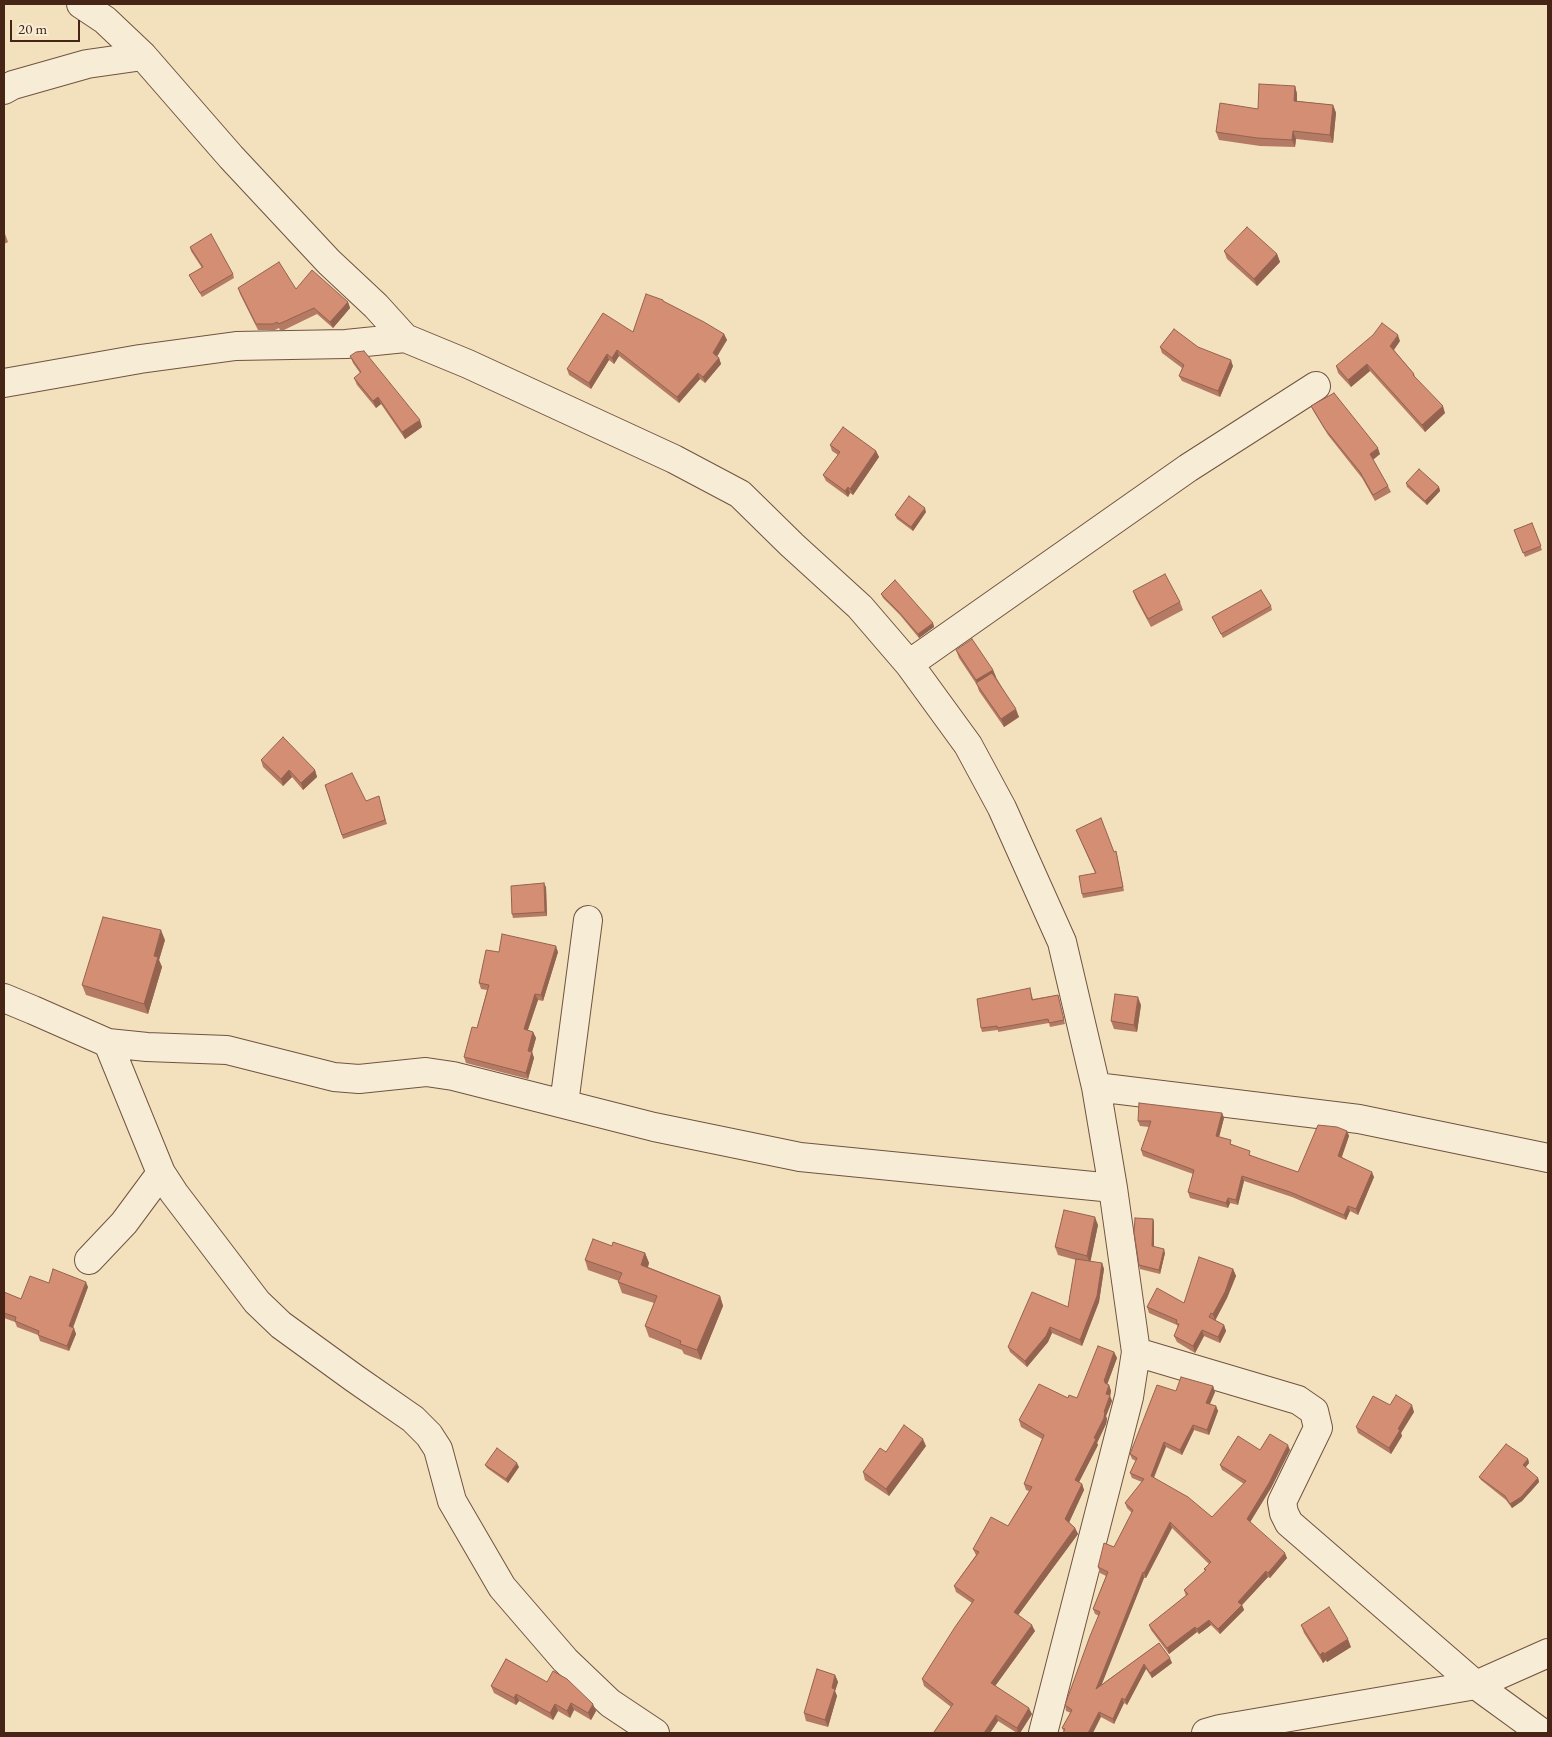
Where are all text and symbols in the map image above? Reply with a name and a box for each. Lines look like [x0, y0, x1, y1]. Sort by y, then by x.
scale bar [12, 10, 82, 42]
text: 20 m [18, 19, 47, 38]

